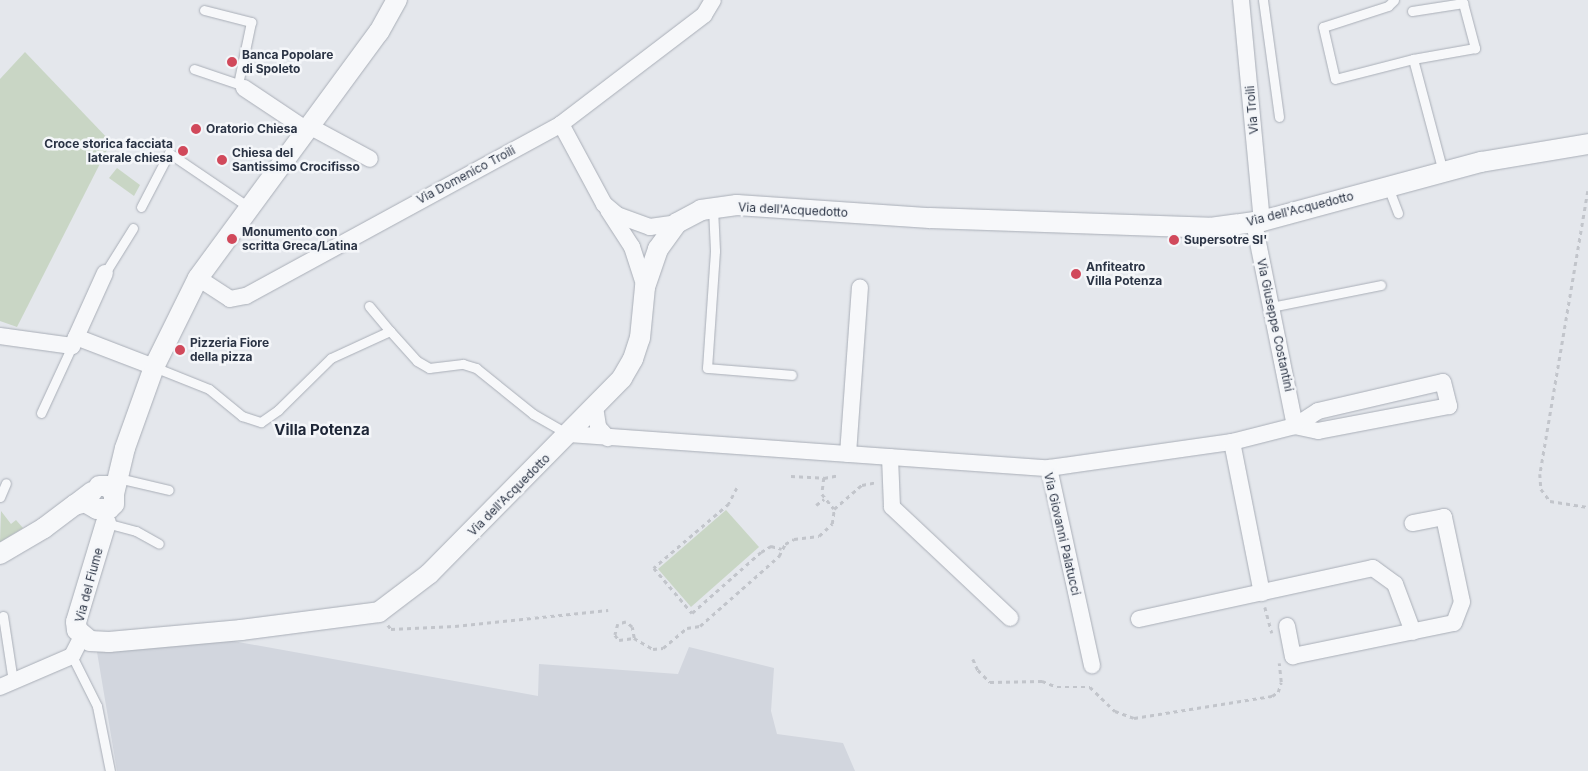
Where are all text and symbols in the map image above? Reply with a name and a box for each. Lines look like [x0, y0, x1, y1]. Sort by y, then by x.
place label: Banca Popolare di Spoleto [242, 48, 333, 76]
marker: Banca Popolare di Spoleto [226, 56, 238, 68]
street label: Via Troili [1243, 85, 1261, 135]
place label: Oratorio Chiesa [206, 122, 297, 136]
marker: Oratorio Chiesa [190, 123, 202, 135]
place label: Croce storica facciata laterale chiesa [44, 137, 173, 165]
street label: Via Domenico Troili [414, 143, 518, 207]
marker: Croce storica facciata laterale chiesa [177, 145, 189, 157]
place label: Chiesa del Santissimo Crocifisso [232, 146, 360, 174]
marker: Chiesa del Santissimo Crocifisso [216, 154, 228, 166]
street label: Via dell'Acquedotto [1245, 189, 1355, 229]
street label: Via dell'Acquedotto [738, 200, 848, 220]
place label: Monumento con scritta Greca/Latina [242, 225, 358, 253]
marker: Monumento con scritta Greca/Latina [226, 233, 238, 245]
place label: Supersotre SI' [1184, 233, 1267, 247]
marker: Supersotre SI' [1168, 234, 1180, 246]
street label: Via Giuseppe Costantini [1254, 257, 1296, 393]
place label: Anfiteatro Villa Potenza [1086, 260, 1162, 288]
marker: Anfiteatro Villa Potenza [1070, 268, 1082, 280]
place label: Pizzeria Fiore della pizza [190, 336, 269, 364]
marker: Pizzeria Fiore della pizza [174, 344, 186, 356]
district label: Villa Potenza [274, 421, 370, 439]
street label: Via dell'Acquedotto [465, 451, 553, 539]
street label: Via Giovanni Palatucci [1041, 471, 1083, 597]
street label: Via del Fiume [72, 546, 106, 624]

